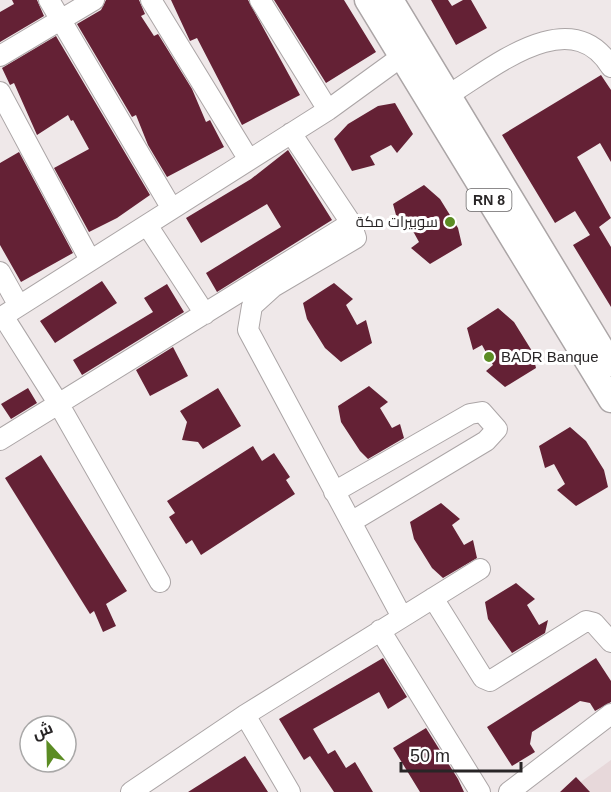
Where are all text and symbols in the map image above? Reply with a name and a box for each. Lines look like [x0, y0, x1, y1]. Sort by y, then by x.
road number: RN 8 [466, 189, 512, 211]
place label: سوبيرات مكة [356, 213, 438, 231]
marker: سوبيرات مكة [443, 215, 457, 229]
place label: BADR Banque [501, 348, 599, 365]
marker: BADR Banque [482, 350, 496, 364]
north arrow [18, 714, 78, 774]
text: ش [30, 719, 56, 743]
scale bar [401, 735, 521, 773]
text: 50 m [410, 746, 450, 766]

